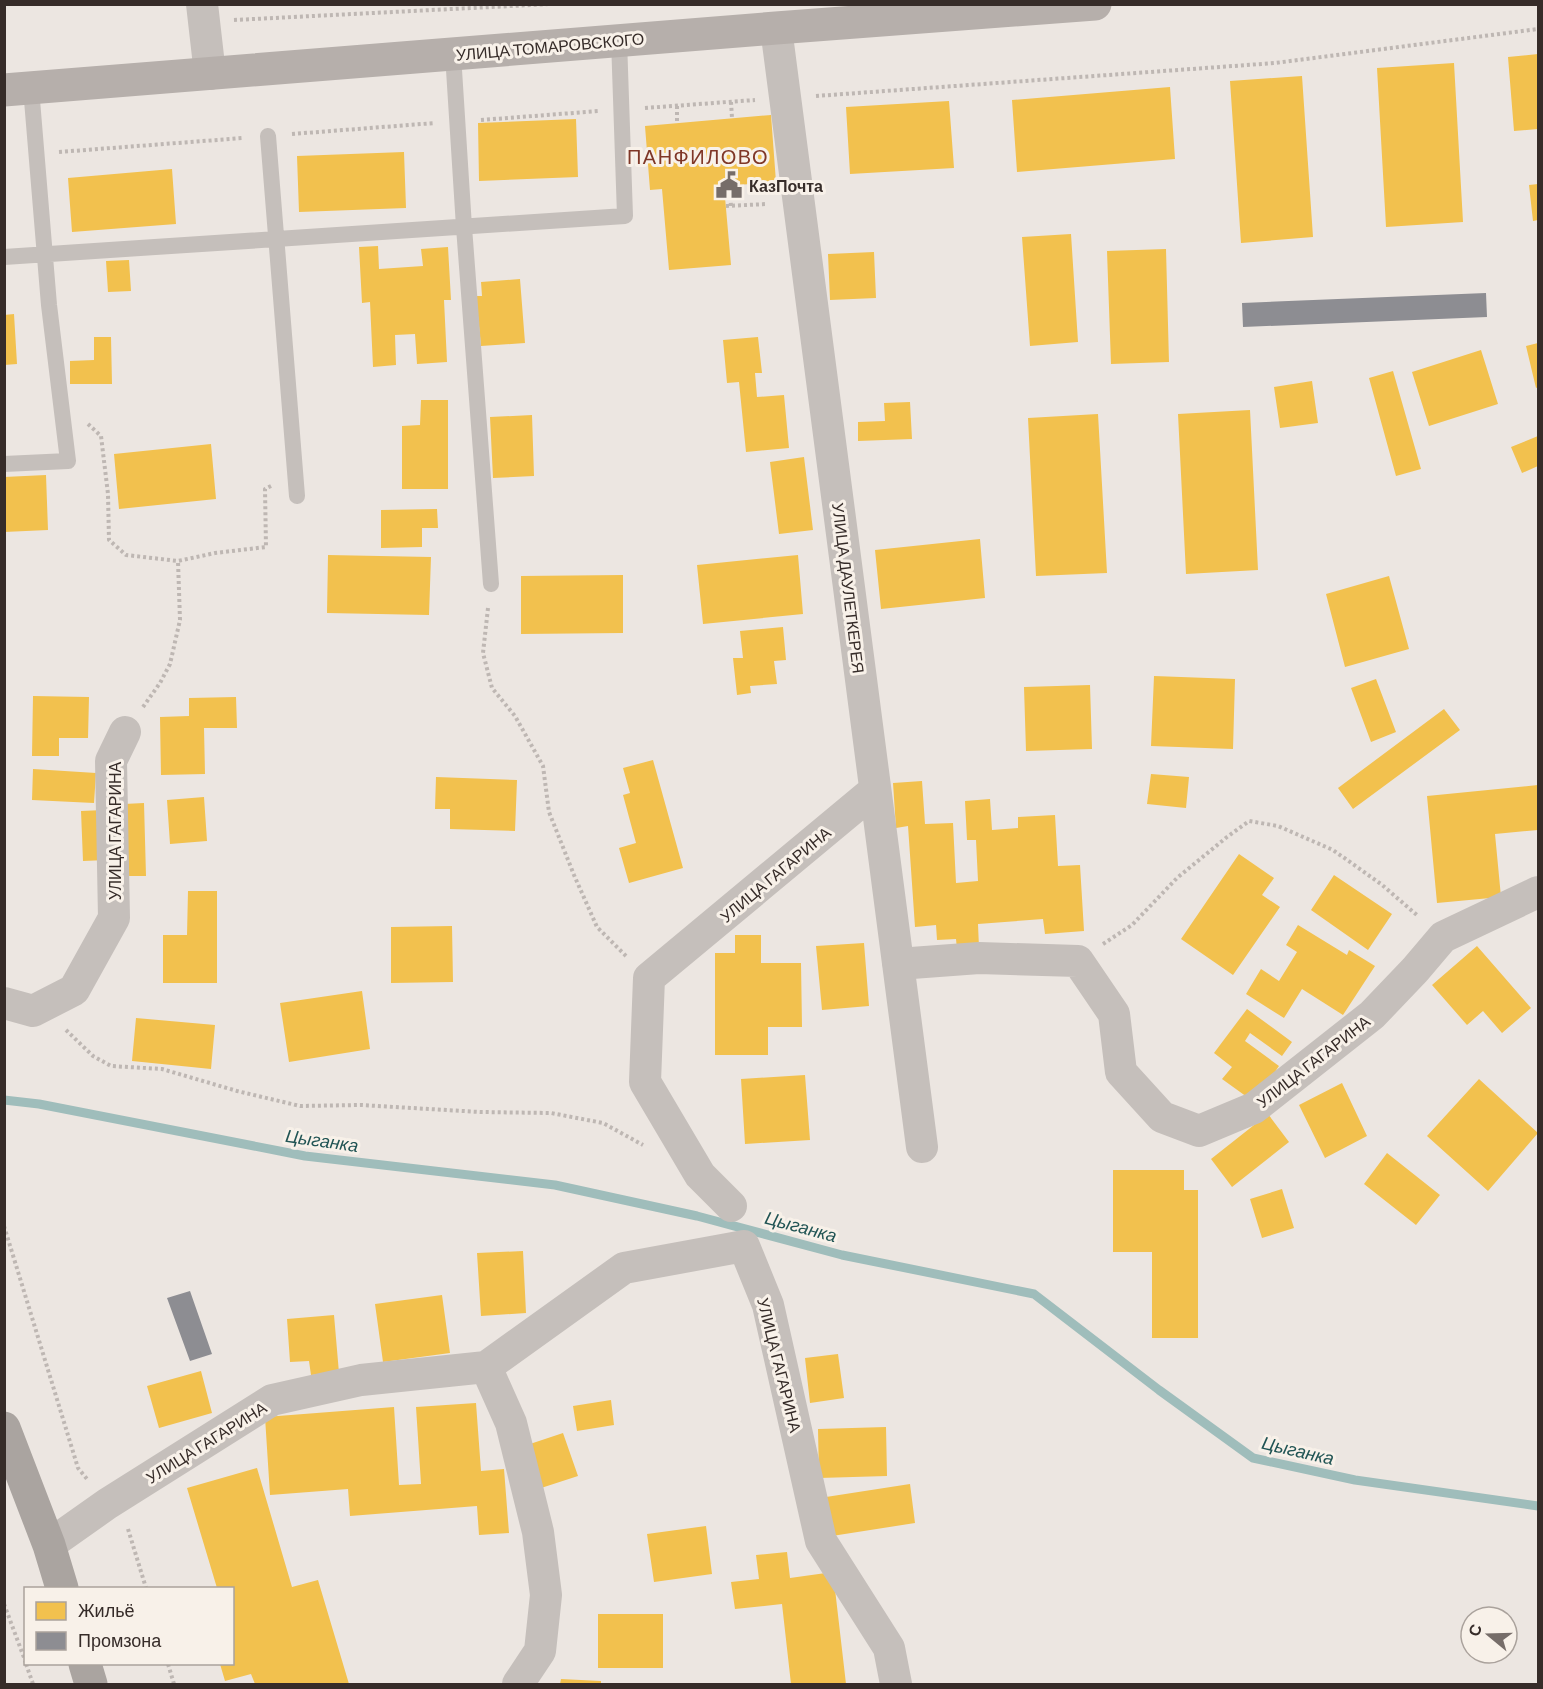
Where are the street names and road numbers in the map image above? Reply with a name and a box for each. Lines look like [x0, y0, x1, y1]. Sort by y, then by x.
street label: УЛИЦА ТОМАРОВСКОГО [455, 28, 645, 64]
street label: УЛИЦА ДАУЛЕТКЕРЕЯ [829, 502, 869, 674]
street label: УЛИЦА ГАГАРИНА [105, 762, 124, 900]
street label: УЛИЦА ГАГАРИНА [716, 822, 834, 926]
street label: УЛИЦА ГАГАРИНА [1253, 1011, 1374, 1111]
street label: УЛИЦА ГАГАРИНА [754, 1296, 806, 1435]
street label: УЛИЦА ГАГАРИНА [142, 1397, 270, 1487]

